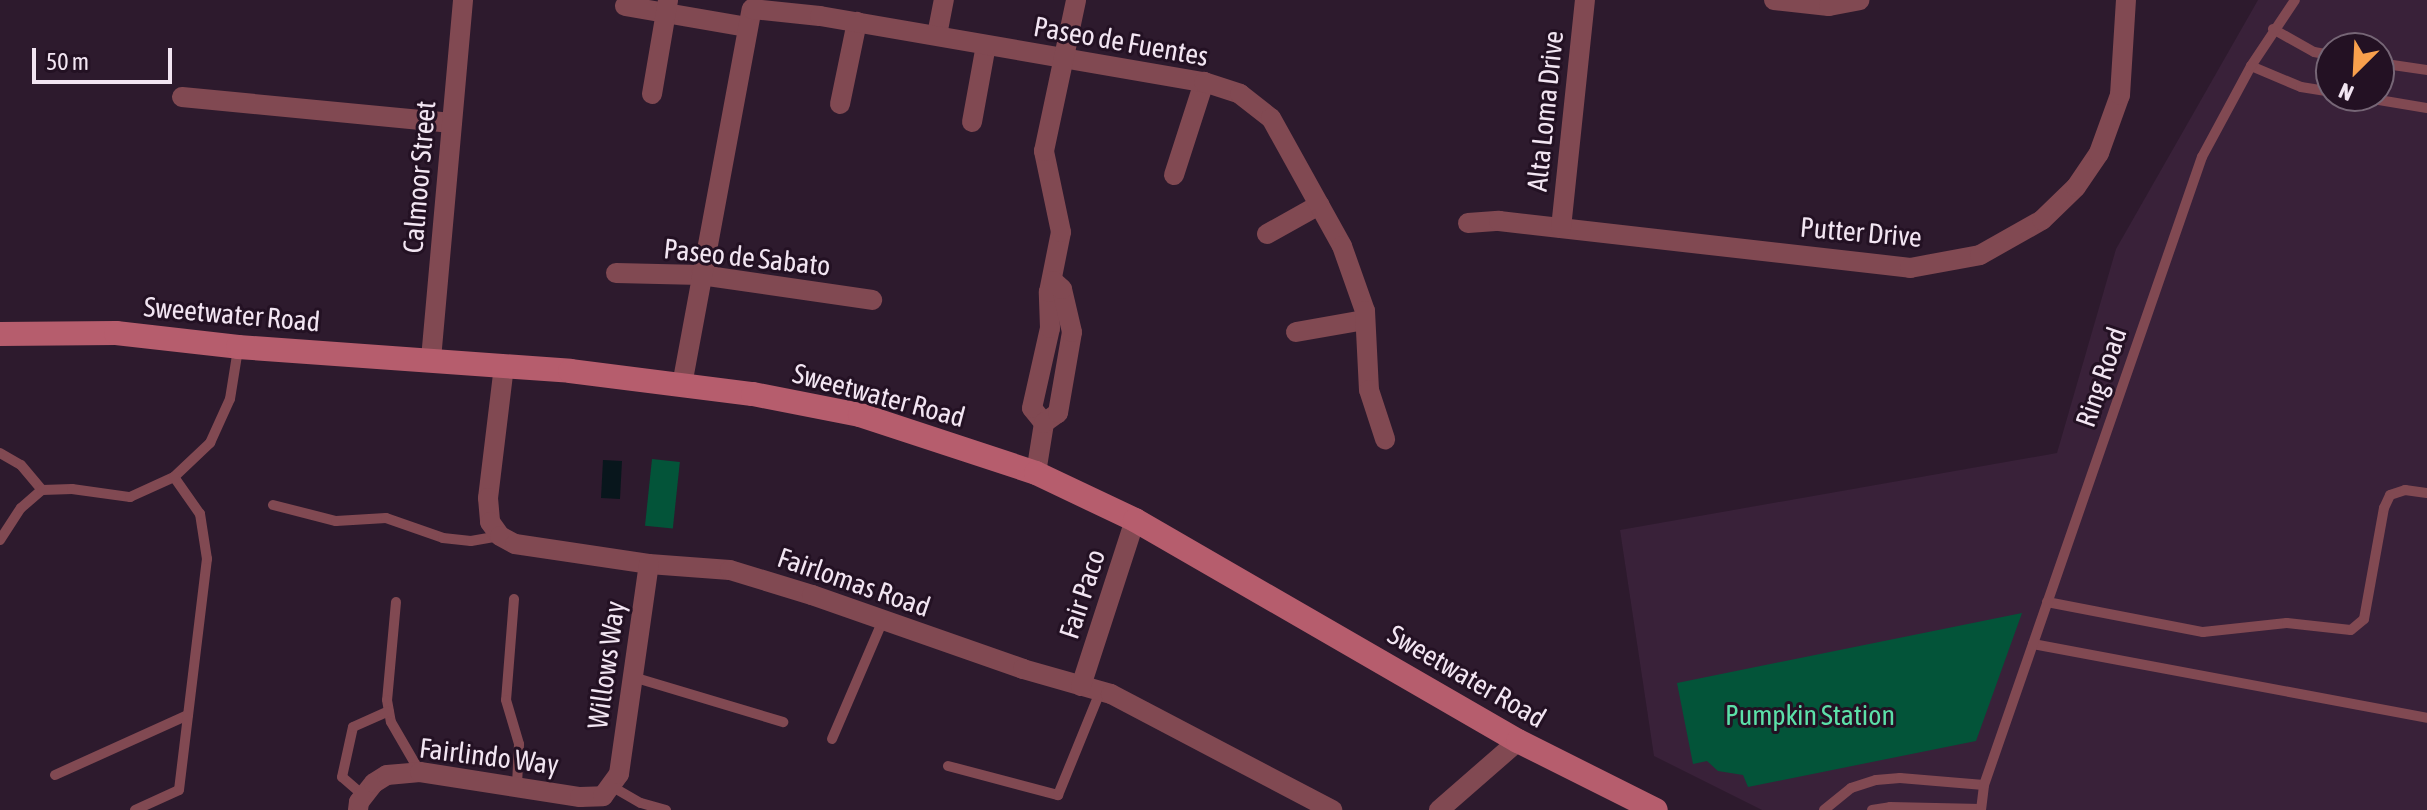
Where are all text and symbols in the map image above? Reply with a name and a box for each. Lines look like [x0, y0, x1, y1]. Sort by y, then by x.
street label: Paseo de Fuentes [1031, 9, 1211, 73]
street label: Alta Loma Drive [1520, 29, 1570, 193]
scale bar [36, 32, 176, 82]
north arrow [2315, 32, 2395, 112]
text: 50 m [46, 48, 89, 75]
text: N [2335, 78, 2357, 107]
street label: Calmoor Street [396, 99, 442, 255]
street label: Putter Drive [1799, 210, 1923, 254]
street label: Paseo de Sabato [662, 232, 832, 282]
street label: Sweetwater Road [142, 290, 322, 338]
street label: Ring Road [2068, 323, 2134, 431]
street label: Sweetwater Road [789, 356, 969, 434]
street label: Fairlomas Road [773, 540, 935, 624]
street label: Fair Paco [1052, 545, 1112, 643]
street label: Willows Way [580, 599, 632, 731]
street label: Sweetwater Road [1382, 617, 1552, 735]
park label: Pumpkin Station [1725, 698, 1895, 732]
street label: Fairlindo Way [417, 731, 561, 781]

